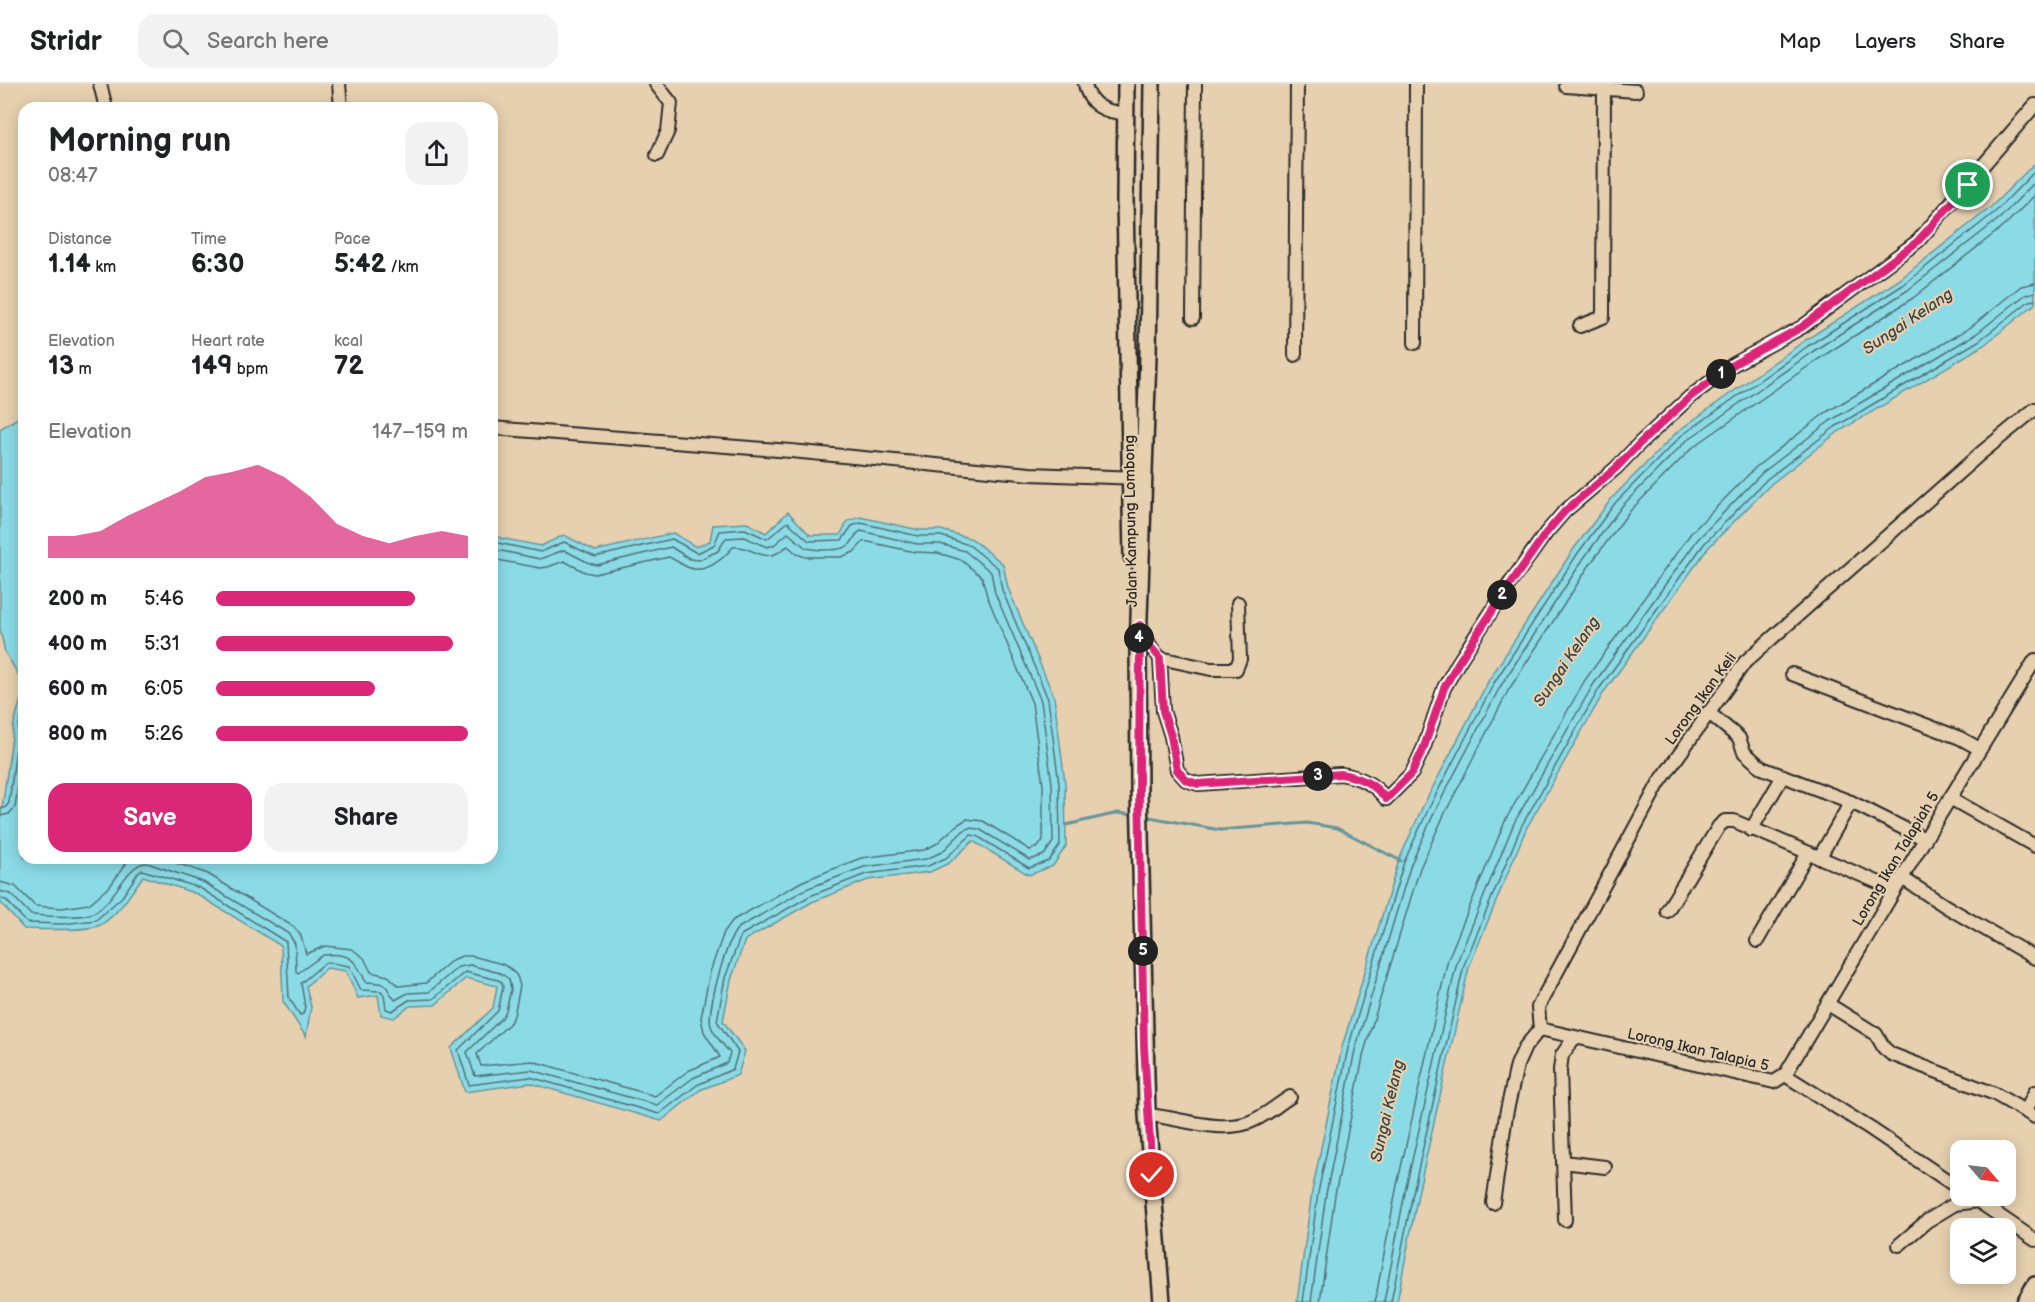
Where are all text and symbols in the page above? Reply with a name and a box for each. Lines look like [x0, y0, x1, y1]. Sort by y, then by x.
search box [138, 14, 558, 68]
text: Stridr [30, 25, 102, 58]
icon: search [159, 25, 192, 58]
text: Search here [207, 28, 329, 55]
text: Map [1779, 29, 1821, 54]
text: Layers [1854, 29, 1916, 54]
text: Share [1949, 29, 2005, 54]
text: Morning run [48, 121, 231, 161]
button: share [405, 122, 468, 185]
pin [1942, 159, 1993, 210]
text: 08:47 [48, 164, 97, 188]
icon: arrive [1951, 168, 1984, 201]
text: Distance [48, 230, 112, 249]
text: Time [191, 230, 226, 249]
text: Pace [334, 230, 370, 249]
text: 1.14 [48, 249, 91, 280]
text: 6:30 [191, 249, 244, 280]
text: 5:42 [334, 249, 386, 280]
text: km [91, 258, 116, 277]
text: /km [386, 258, 419, 277]
water label: Sungai Kelang [1859, 285, 1957, 359]
text: Elevation [48, 332, 115, 351]
text: Heart rate [191, 332, 265, 351]
text: kcal [334, 332, 363, 351]
text: 13 [48, 351, 74, 382]
text: 149 [191, 351, 233, 382]
text: 72 [334, 351, 364, 382]
pin: 1 [1706, 359, 1736, 389]
text: m [74, 360, 92, 379]
text: bpm [233, 360, 268, 379]
text: 1 [1718, 364, 1724, 383]
text: Elevation [48, 420, 131, 444]
text: 147–159 m [372, 420, 468, 444]
street label: Jalan Kampung Lombong [1120, 435, 1142, 607]
pin: 2 [1487, 580, 1517, 610]
text: 2 [1497, 585, 1507, 604]
text: 200 m [48, 587, 107, 611]
text: 5:46 [144, 587, 184, 611]
water label: Sungai Kelang [1530, 613, 1604, 711]
pin: 4 [1124, 623, 1154, 653]
text: 4 [1134, 628, 1144, 647]
text: 400 m [48, 632, 107, 656]
text: 5:31 [144, 632, 180, 656]
street label: Lorong Ikan Keli [1661, 649, 1741, 749]
text: 600 m [48, 677, 108, 701]
text: 6:05 [144, 677, 183, 701]
text: 800 m [48, 722, 107, 746]
text: 5:26 [144, 722, 184, 746]
pin: 3 [1303, 761, 1333, 791]
text: 3 [1313, 766, 1323, 785]
button: Save [48, 783, 252, 852]
button: Share [264, 783, 468, 852]
street label: Lorong Ikan Talapiah 5 [1848, 788, 1944, 930]
pin: 5 [1128, 936, 1158, 966]
text: 5 [1138, 941, 1148, 960]
street label: Lorong Ikan Talapia 5 [1625, 1024, 1771, 1076]
water label: Sungai Kelang [1367, 1058, 1409, 1164]
north arrow [1950, 1140, 2016, 1206]
map controls [1950, 1140, 2016, 1284]
pin [1126, 1149, 1177, 1200]
icon: check [1135, 1158, 1168, 1191]
button: layers [1950, 1218, 2016, 1284]

